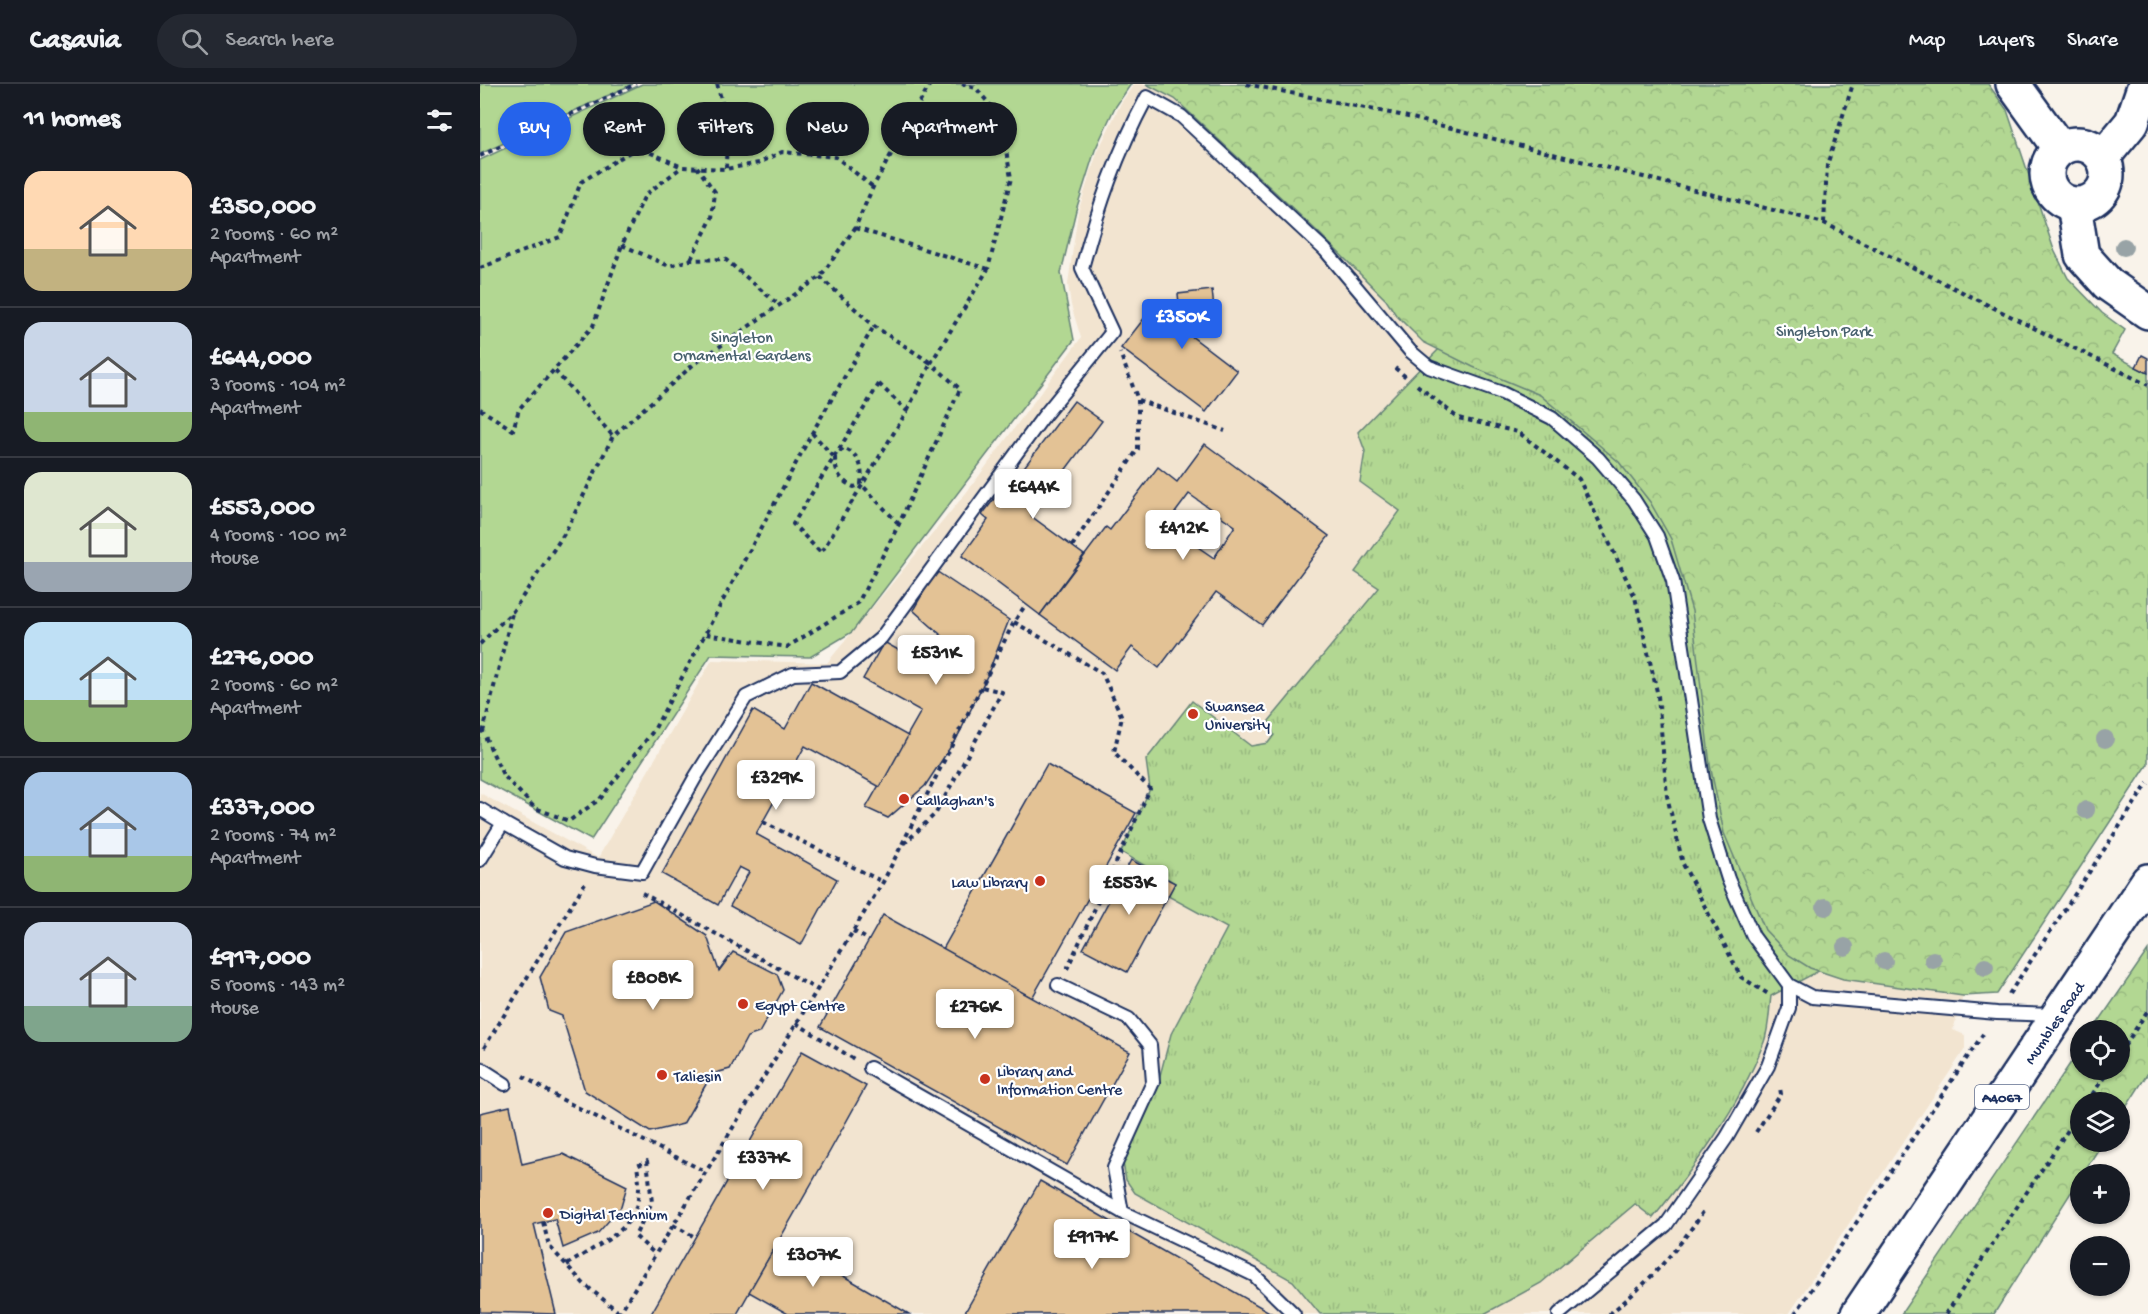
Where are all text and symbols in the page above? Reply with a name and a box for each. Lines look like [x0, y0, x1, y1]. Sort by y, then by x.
search box [157, 14, 577, 68]
text: Casavia [30, 25, 121, 58]
icon: search [178, 25, 211, 58]
text: Search here [226, 28, 334, 54]
text: Map [1909, 29, 1945, 54]
text: Layers [1978, 29, 2034, 54]
text: Share [2067, 29, 2118, 54]
chip: Buy [498, 102, 571, 156]
chip: Rent [583, 102, 665, 156]
chip: Filters [677, 102, 774, 156]
chip: New [786, 102, 869, 156]
chip: Apartment [881, 102, 1017, 156]
icon: filters [423, 104, 456, 137]
text: 11 homes [24, 105, 120, 136]
text: £350,000 [210, 193, 316, 224]
icon: home [72, 195, 144, 267]
text: 2 rooms · 60 m² [210, 224, 338, 247]
text: Apartment [210, 247, 300, 270]
pin: £350K [1140, 299, 1224, 350]
text: £350K [1156, 307, 1208, 330]
park label: Singleton Park [1776, 324, 1874, 343]
park label: Singleton Ornamental Gardens [673, 330, 812, 367]
text: £644,000 [210, 344, 312, 375]
icon: home [72, 346, 144, 418]
text: 3 rooms · 104 m² [210, 375, 346, 398]
text: Apartment [210, 398, 300, 421]
pin: £644K [991, 469, 1075, 520]
text: £644K [1009, 477, 1057, 500]
text: £553,000 [210, 494, 315, 525]
icon: home [72, 496, 144, 568]
pin: £412K [1141, 510, 1225, 561]
text: £412K [1159, 518, 1207, 541]
text: 4 rooms · 100 m² [210, 525, 347, 548]
text: House [210, 548, 259, 571]
pin: £531K [894, 635, 978, 686]
text: £531K [912, 643, 960, 666]
text: £276,000 [210, 644, 313, 675]
icon: home [72, 646, 144, 718]
text: 2 rooms · 60 m² [210, 675, 338, 698]
text: Apartment [210, 698, 300, 721]
place label: Swansea University [1205, 699, 1270, 736]
marker: Swansea University [1186, 707, 1200, 721]
pin: £329K [734, 760, 818, 811]
text: £329K [751, 768, 801, 791]
marker: Callaghan's [897, 792, 911, 806]
place label: Callaghan's [916, 793, 995, 812]
text: £337,000 [210, 794, 315, 825]
icon: home [72, 796, 144, 868]
text: 2 rooms · 74 m² [210, 825, 336, 848]
text: Apartment [210, 848, 300, 871]
pin: £553K [1087, 865, 1171, 916]
text: £553K [1103, 873, 1155, 896]
marker: Law Library [1033, 874, 1047, 888]
place label: Law Library [951, 875, 1028, 894]
text: £917,000 [210, 944, 311, 975]
icon: home [72, 946, 144, 1018]
pin: £808K [611, 960, 695, 1011]
text: £808K [626, 968, 680, 991]
text: 5 rooms · 143 m² [210, 975, 345, 998]
street label: Mumbles Road [2022, 978, 2091, 1069]
pin: £276K [933, 989, 1017, 1040]
marker: Egypt Centre [736, 997, 750, 1011]
text: £276K [950, 997, 1000, 1020]
text: House [210, 998, 259, 1021]
place label: Egypt Centre [755, 998, 846, 1017]
map controls [2070, 1020, 2130, 1296]
button: locate [2070, 1020, 2130, 1080]
place label: Library and Information Centre [997, 1064, 1123, 1101]
marker: Taliesin [655, 1068, 669, 1082]
place label: Taliesin [673, 1069, 722, 1088]
marker: Library and Information Centre [978, 1072, 992, 1086]
road number: A4067 [1975, 1085, 2029, 1109]
button: layers [2070, 1092, 2130, 1152]
pin: £337K [721, 1140, 805, 1191]
text: £337K [737, 1148, 789, 1171]
button: + [2070, 1164, 2130, 1224]
marker: Digital Technium [541, 1206, 555, 1220]
place label: Digital Technium [559, 1207, 668, 1226]
pin: £917K [1050, 1219, 1134, 1270]
text: £917K [1068, 1227, 1116, 1250]
button: − [2070, 1236, 2130, 1296]
pin: £307K [771, 1237, 855, 1288]
text: £307K [787, 1245, 839, 1268]

